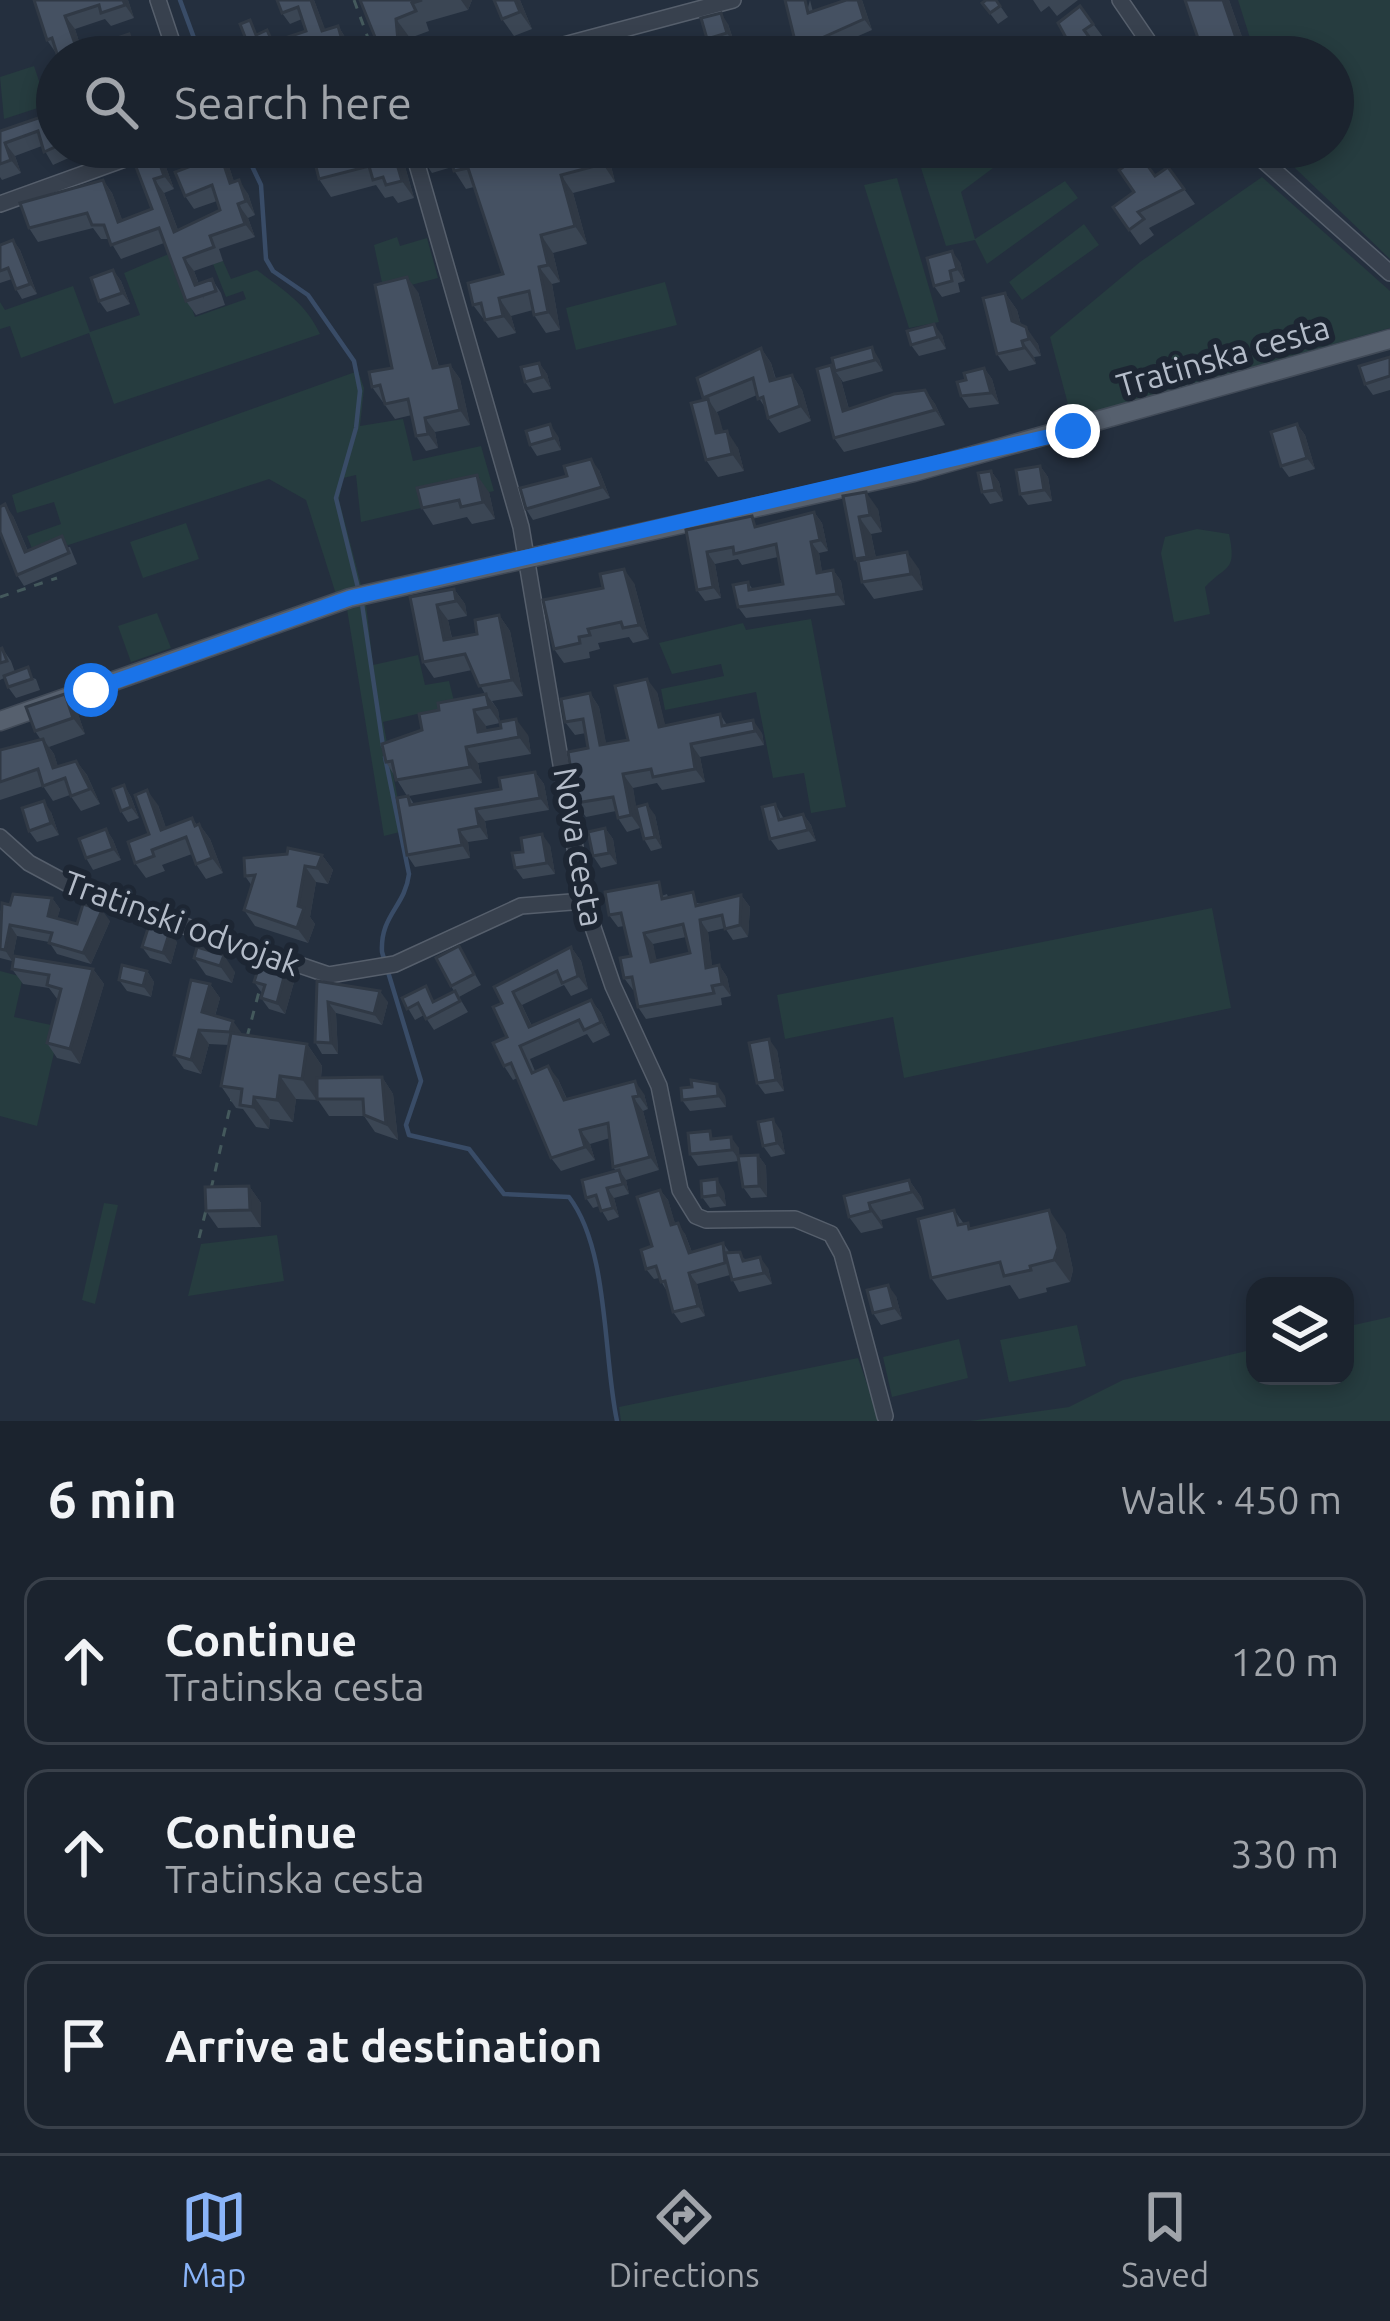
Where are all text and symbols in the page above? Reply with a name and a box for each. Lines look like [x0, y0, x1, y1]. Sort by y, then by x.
search box [36, 36, 1354, 168]
icon: search [78, 69, 144, 135]
text: Search here [174, 77, 412, 128]
street label: Tratinska cesta [1112, 307, 1334, 404]
route end [1046, 404, 1100, 458]
route start [64, 663, 118, 717]
street label: Nova cesta [547, 764, 612, 929]
street label: Tratinski odvojak [59, 863, 306, 983]
map controls [1246, 1277, 1354, 1385]
button: layers [1246, 1277, 1354, 1385]
text: 6 min [48, 1470, 177, 1528]
text: Walk · 450 m [1121, 1478, 1342, 1521]
text: Continue [165, 1614, 357, 1665]
icon: ahead [51, 1628, 117, 1694]
text: 120 m [1230, 1640, 1339, 1683]
text: Tratinska cesta [165, 1665, 425, 1708]
text: Continue [165, 1806, 357, 1857]
icon: ahead [51, 1820, 117, 1886]
text: 330 m [1230, 1832, 1339, 1875]
text: Tratinska cesta [165, 1857, 425, 1900]
icon: arrive [51, 2012, 117, 2078]
text: Arrive at destination [165, 2020, 602, 2071]
tab: Map [181, 2184, 247, 2293]
tab: Directions [609, 2184, 759, 2293]
tab: Saved [1121, 2184, 1209, 2293]

